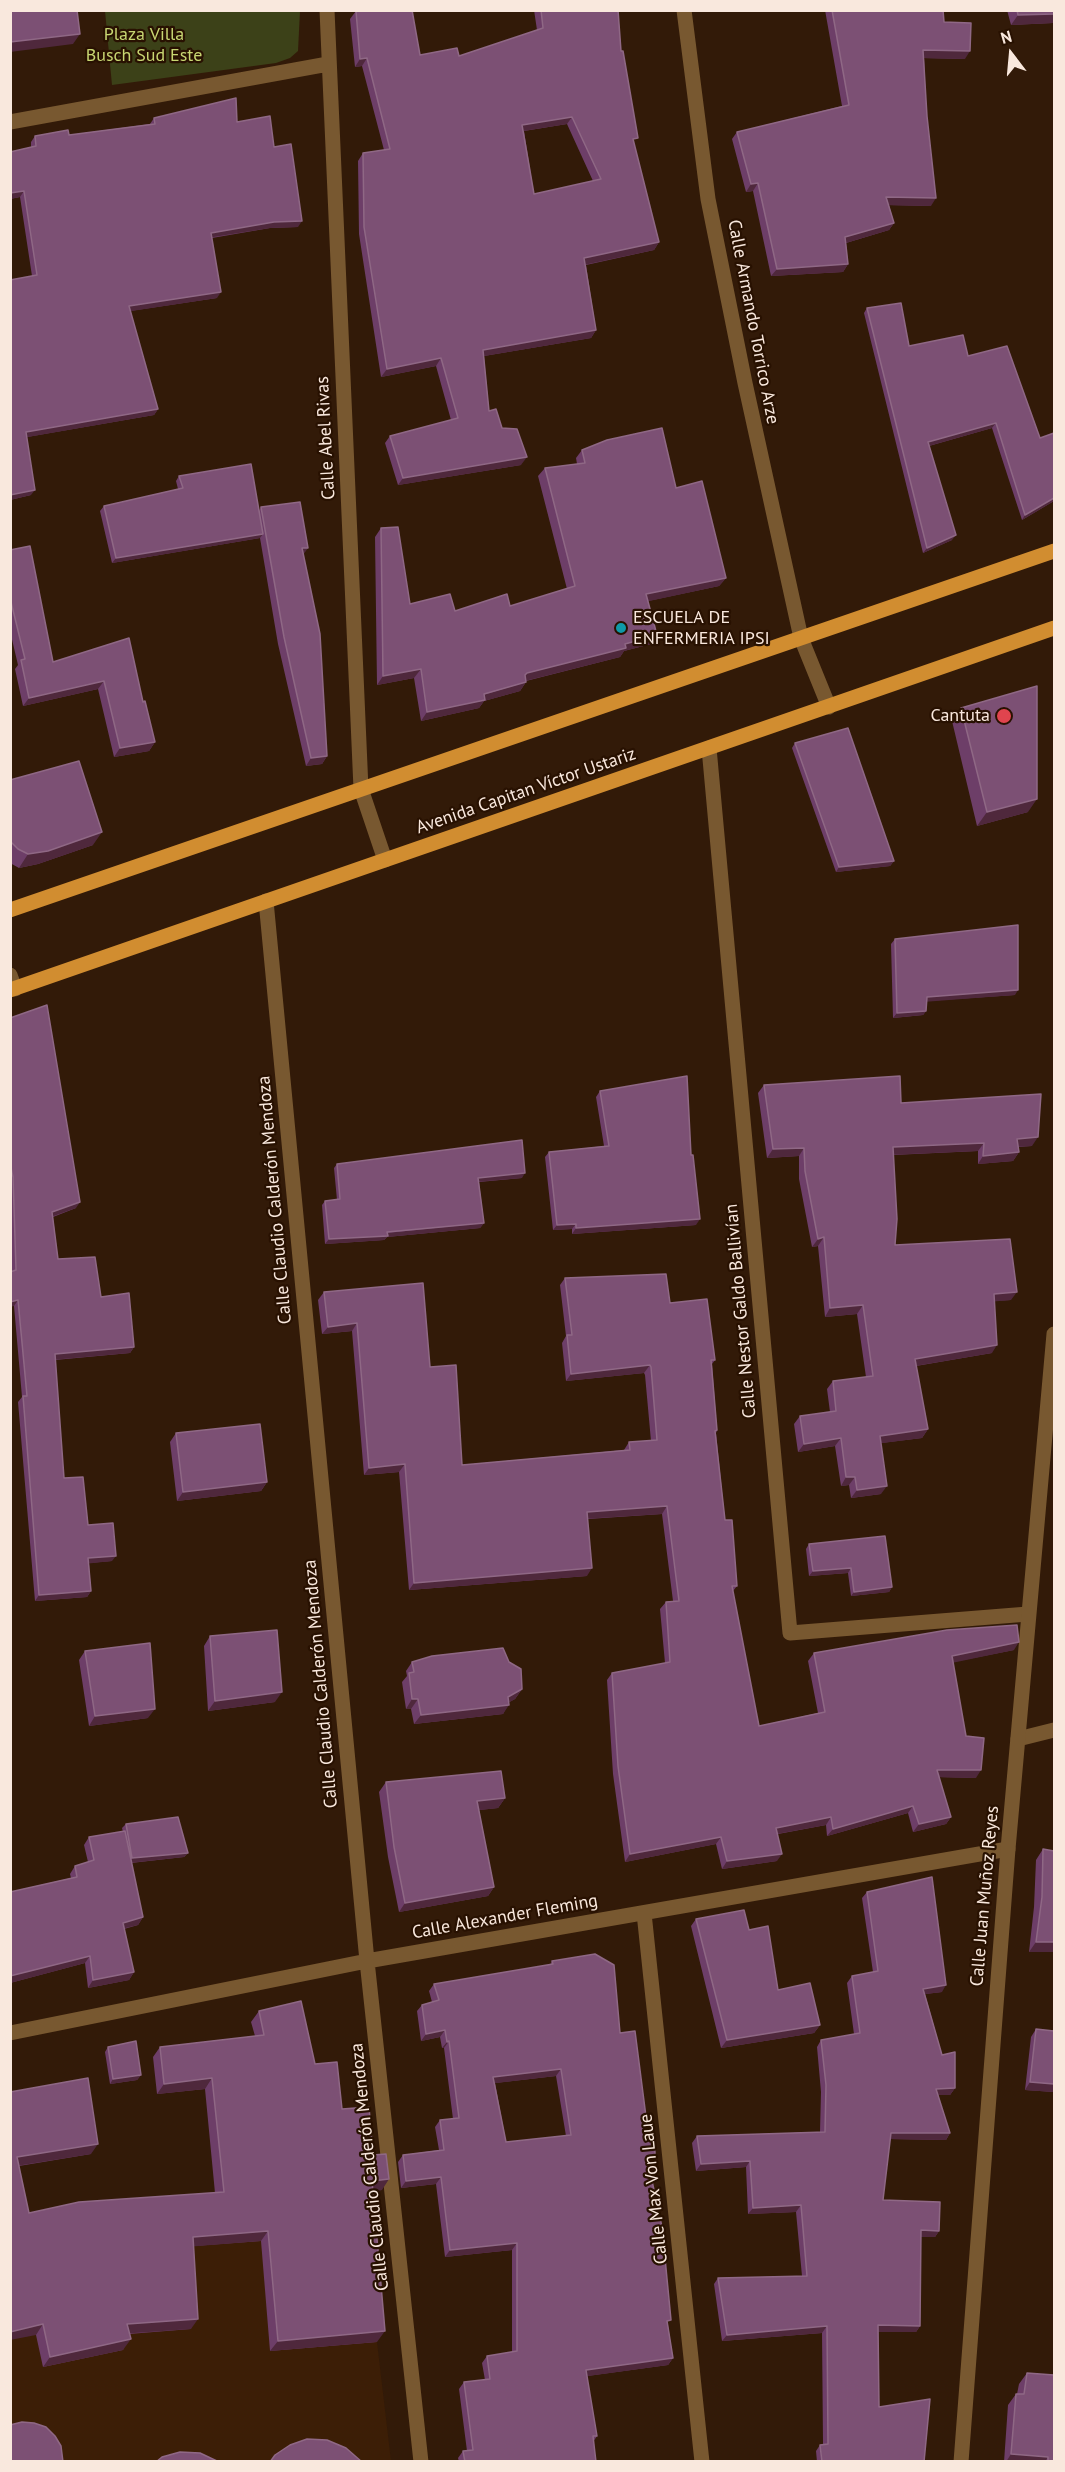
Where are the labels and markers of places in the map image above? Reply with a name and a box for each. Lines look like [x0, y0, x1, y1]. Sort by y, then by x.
place label: ESCUELA DE ENFERMERIA IPSI [633, 607, 770, 650]
marker: ESCUELA DE ENFERMERIA IPSI [614, 621, 628, 635]
place label: Cantuta [930, 705, 990, 727]
marker: Cantuta [995, 707, 1013, 725]

